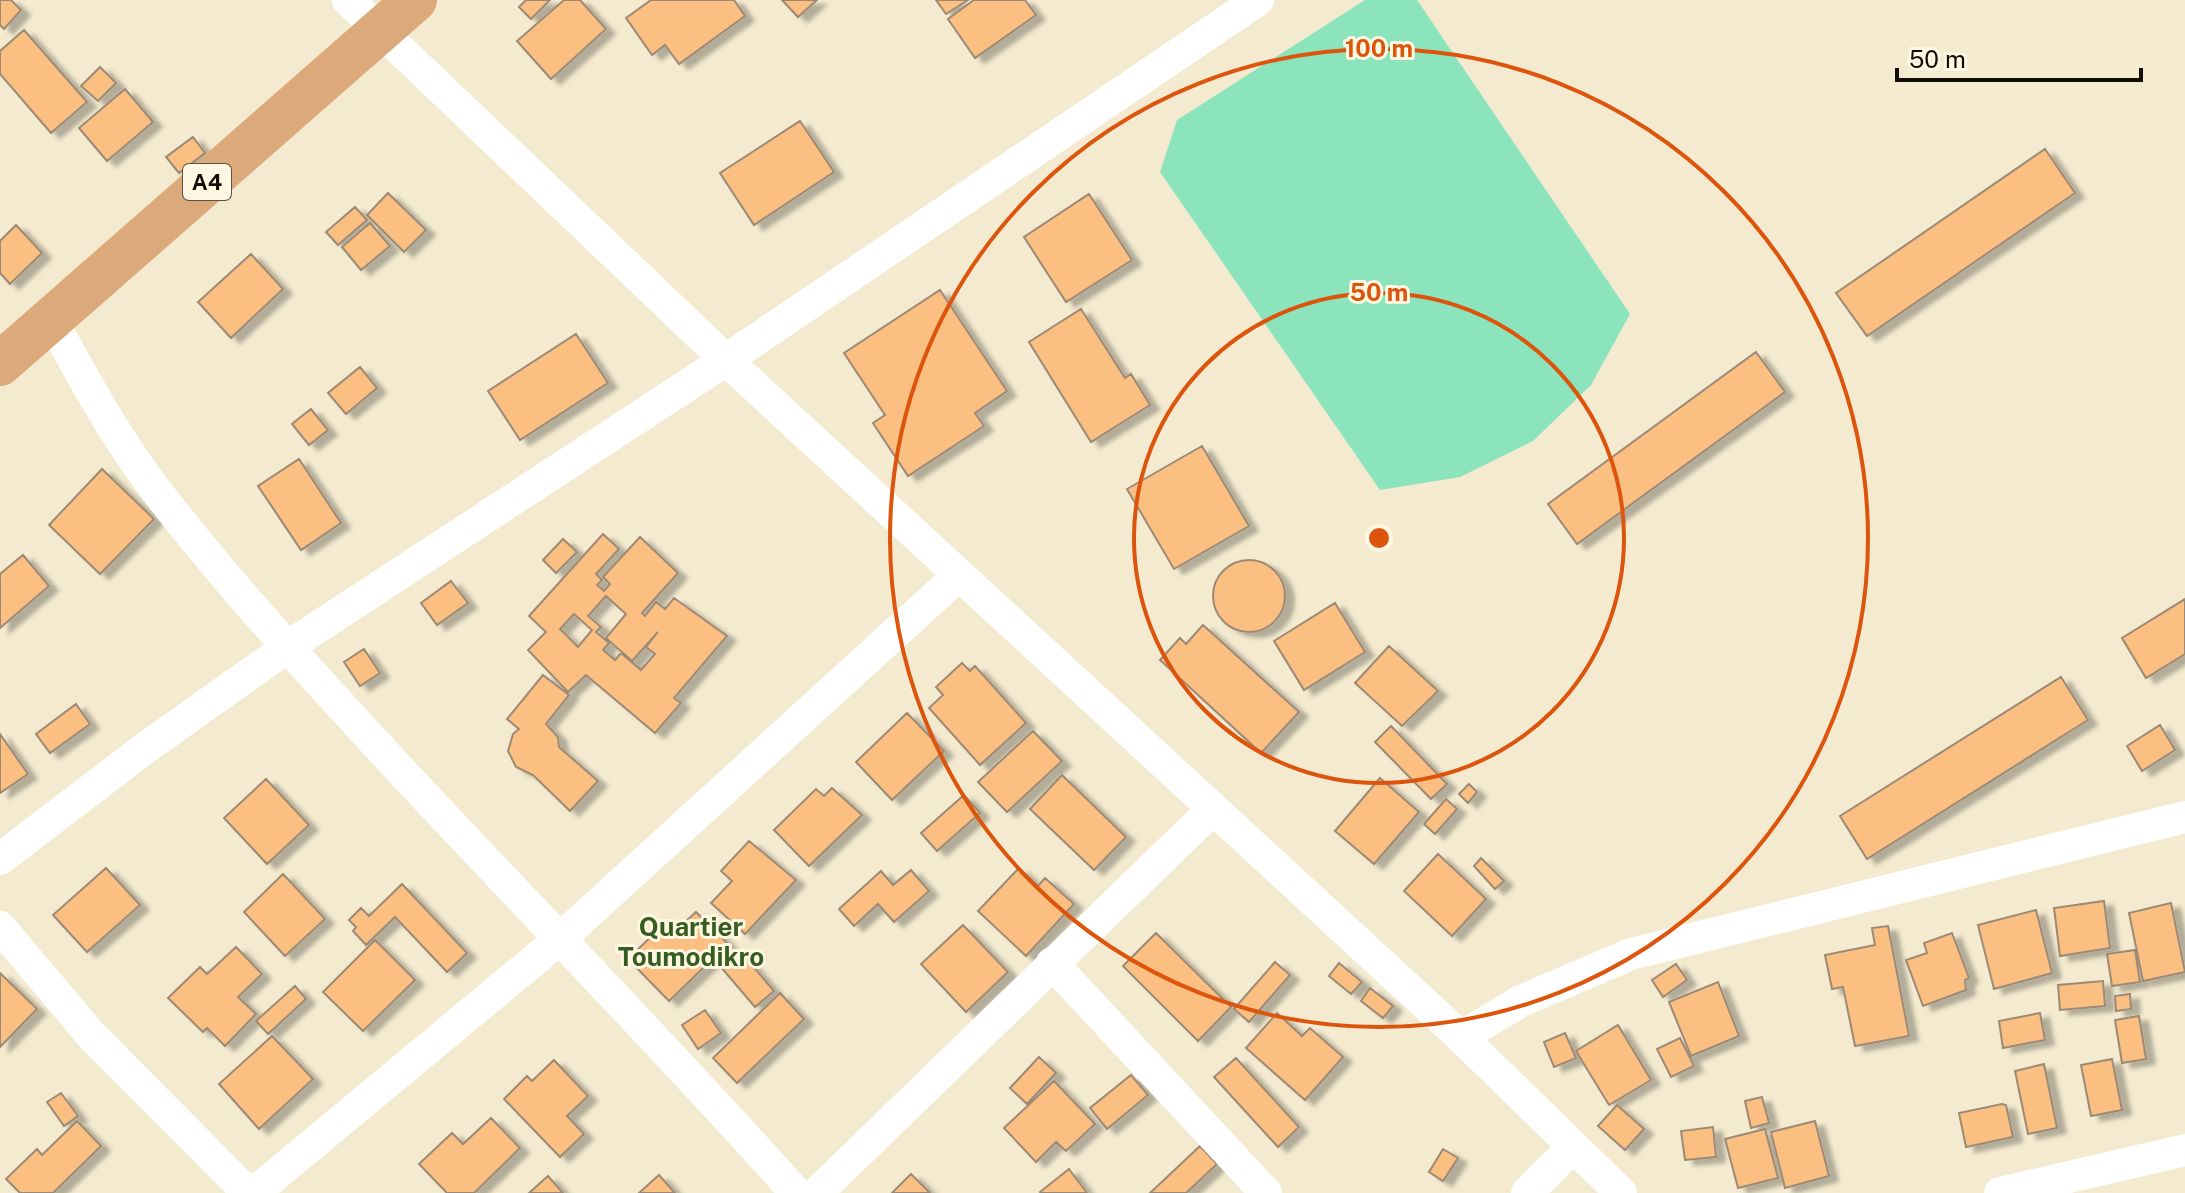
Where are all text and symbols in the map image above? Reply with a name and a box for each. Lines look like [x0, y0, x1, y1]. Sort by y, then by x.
scale bar [1897, 32, 2141, 82]
text: 100 m [1345, 34, 1413, 62]
text: 50 m [1909, 45, 1966, 73]
road number: A4 [183, 164, 231, 200]
text: 50 m [1350, 278, 1408, 306]
centre of rings [1365, 524, 1393, 552]
district label: Quartier Toumodikro [618, 911, 764, 972]

